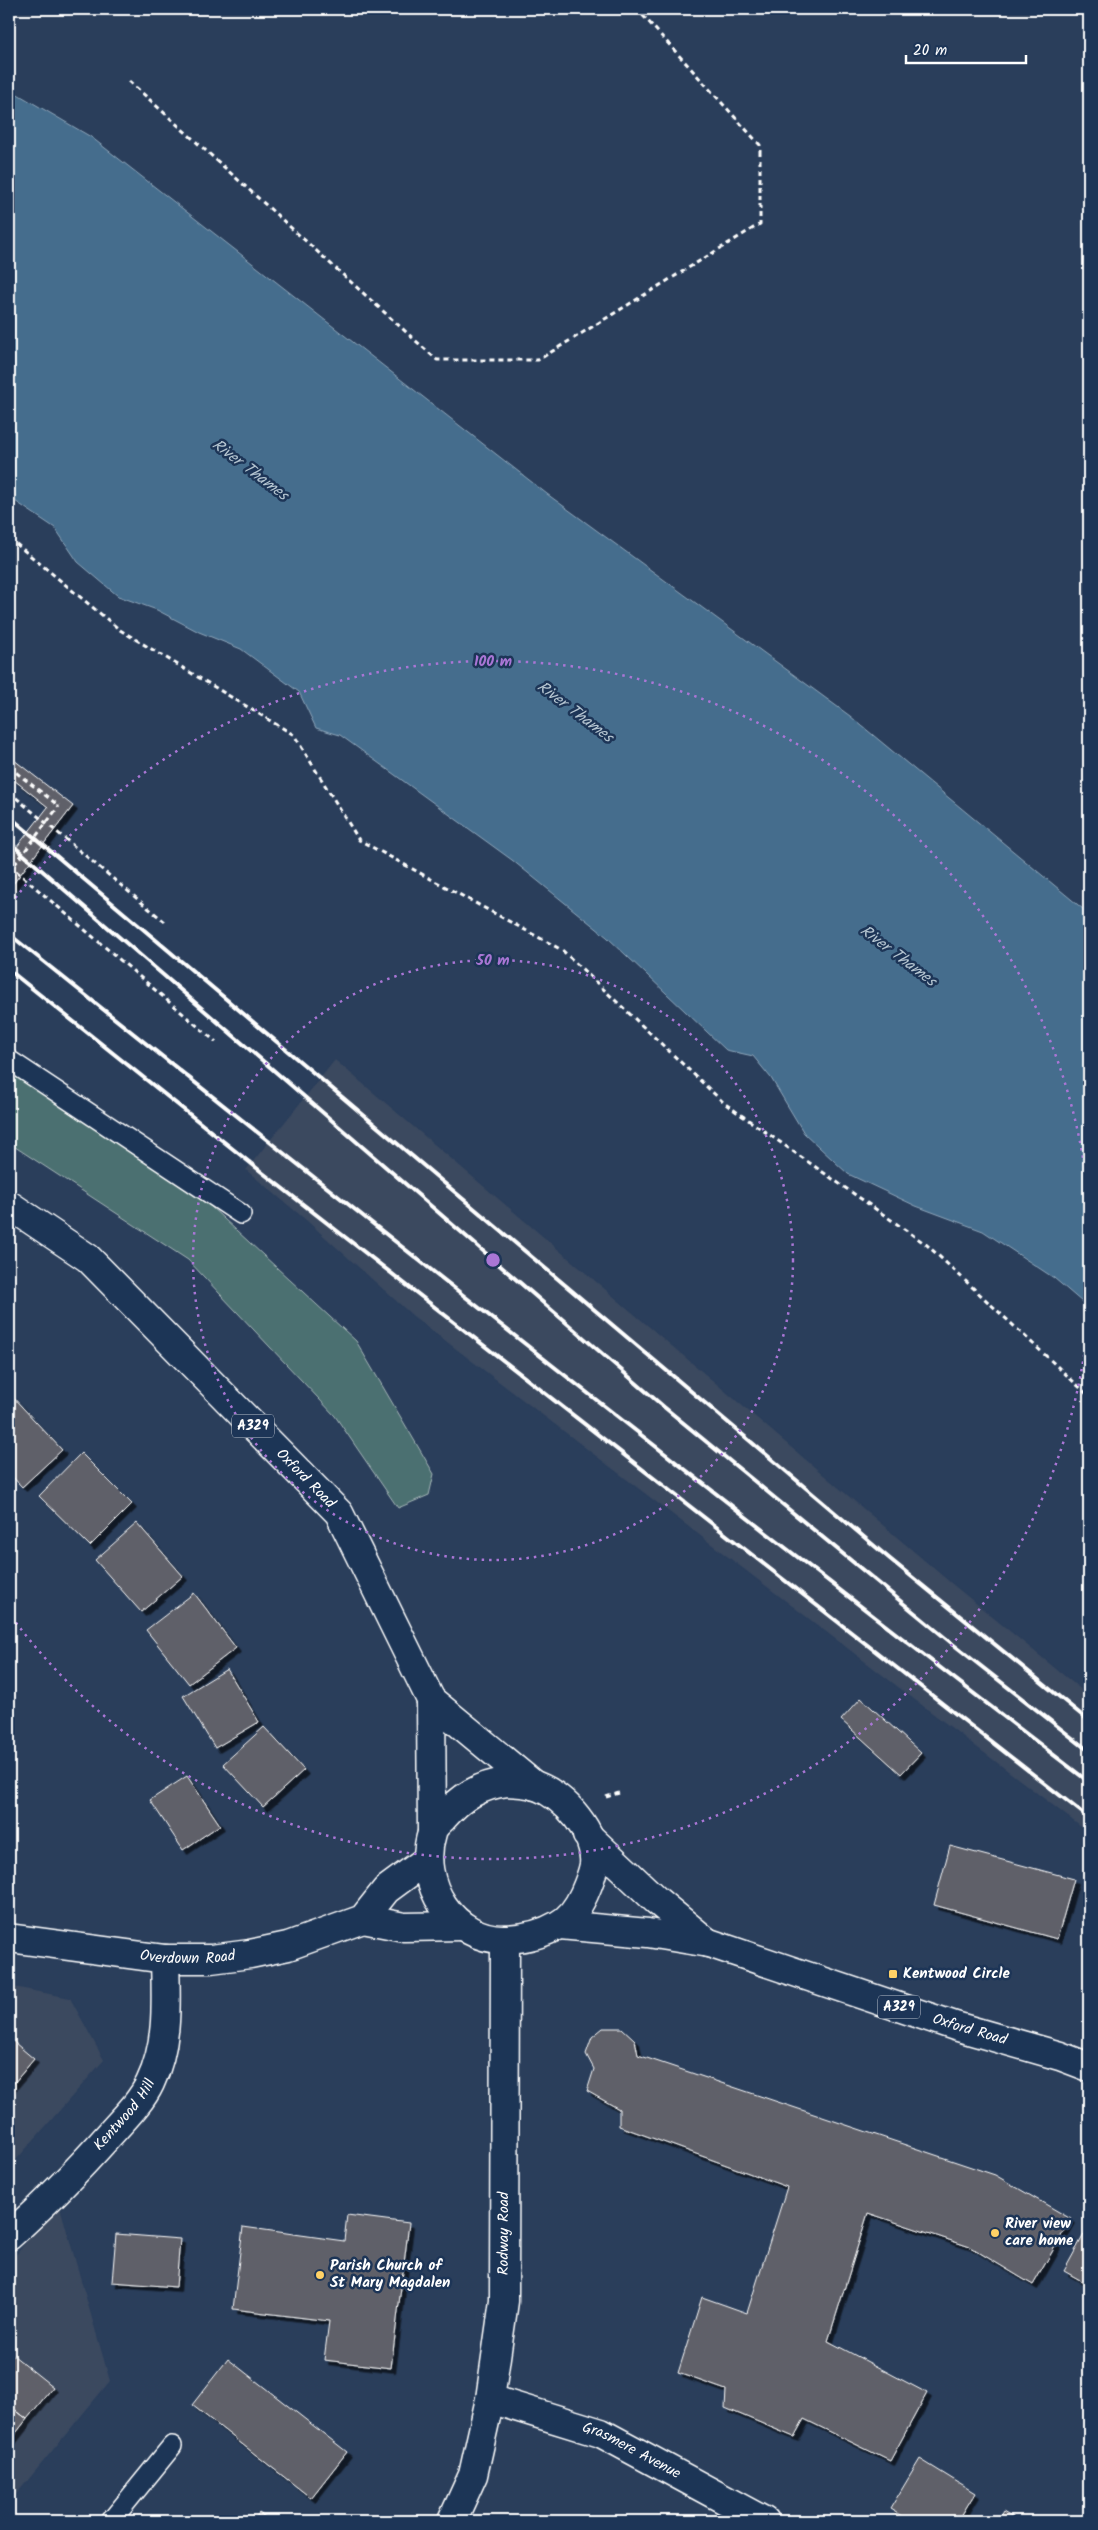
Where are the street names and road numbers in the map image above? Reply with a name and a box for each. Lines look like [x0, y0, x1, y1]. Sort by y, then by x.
road number: A329 [232, 1414, 274, 1438]
street label: Oxford Road [270, 1443, 341, 1515]
street label: Overdown Road [138, 1944, 237, 1971]
road number: A329 [878, 1995, 920, 2018]
street label: Oxford Road [929, 2007, 1010, 2052]
street label: Kentwood Hill [88, 2075, 162, 2157]
street label: Rodway Road [492, 2191, 516, 2275]
street label: Grasmere Avenue [579, 2416, 685, 2486]

